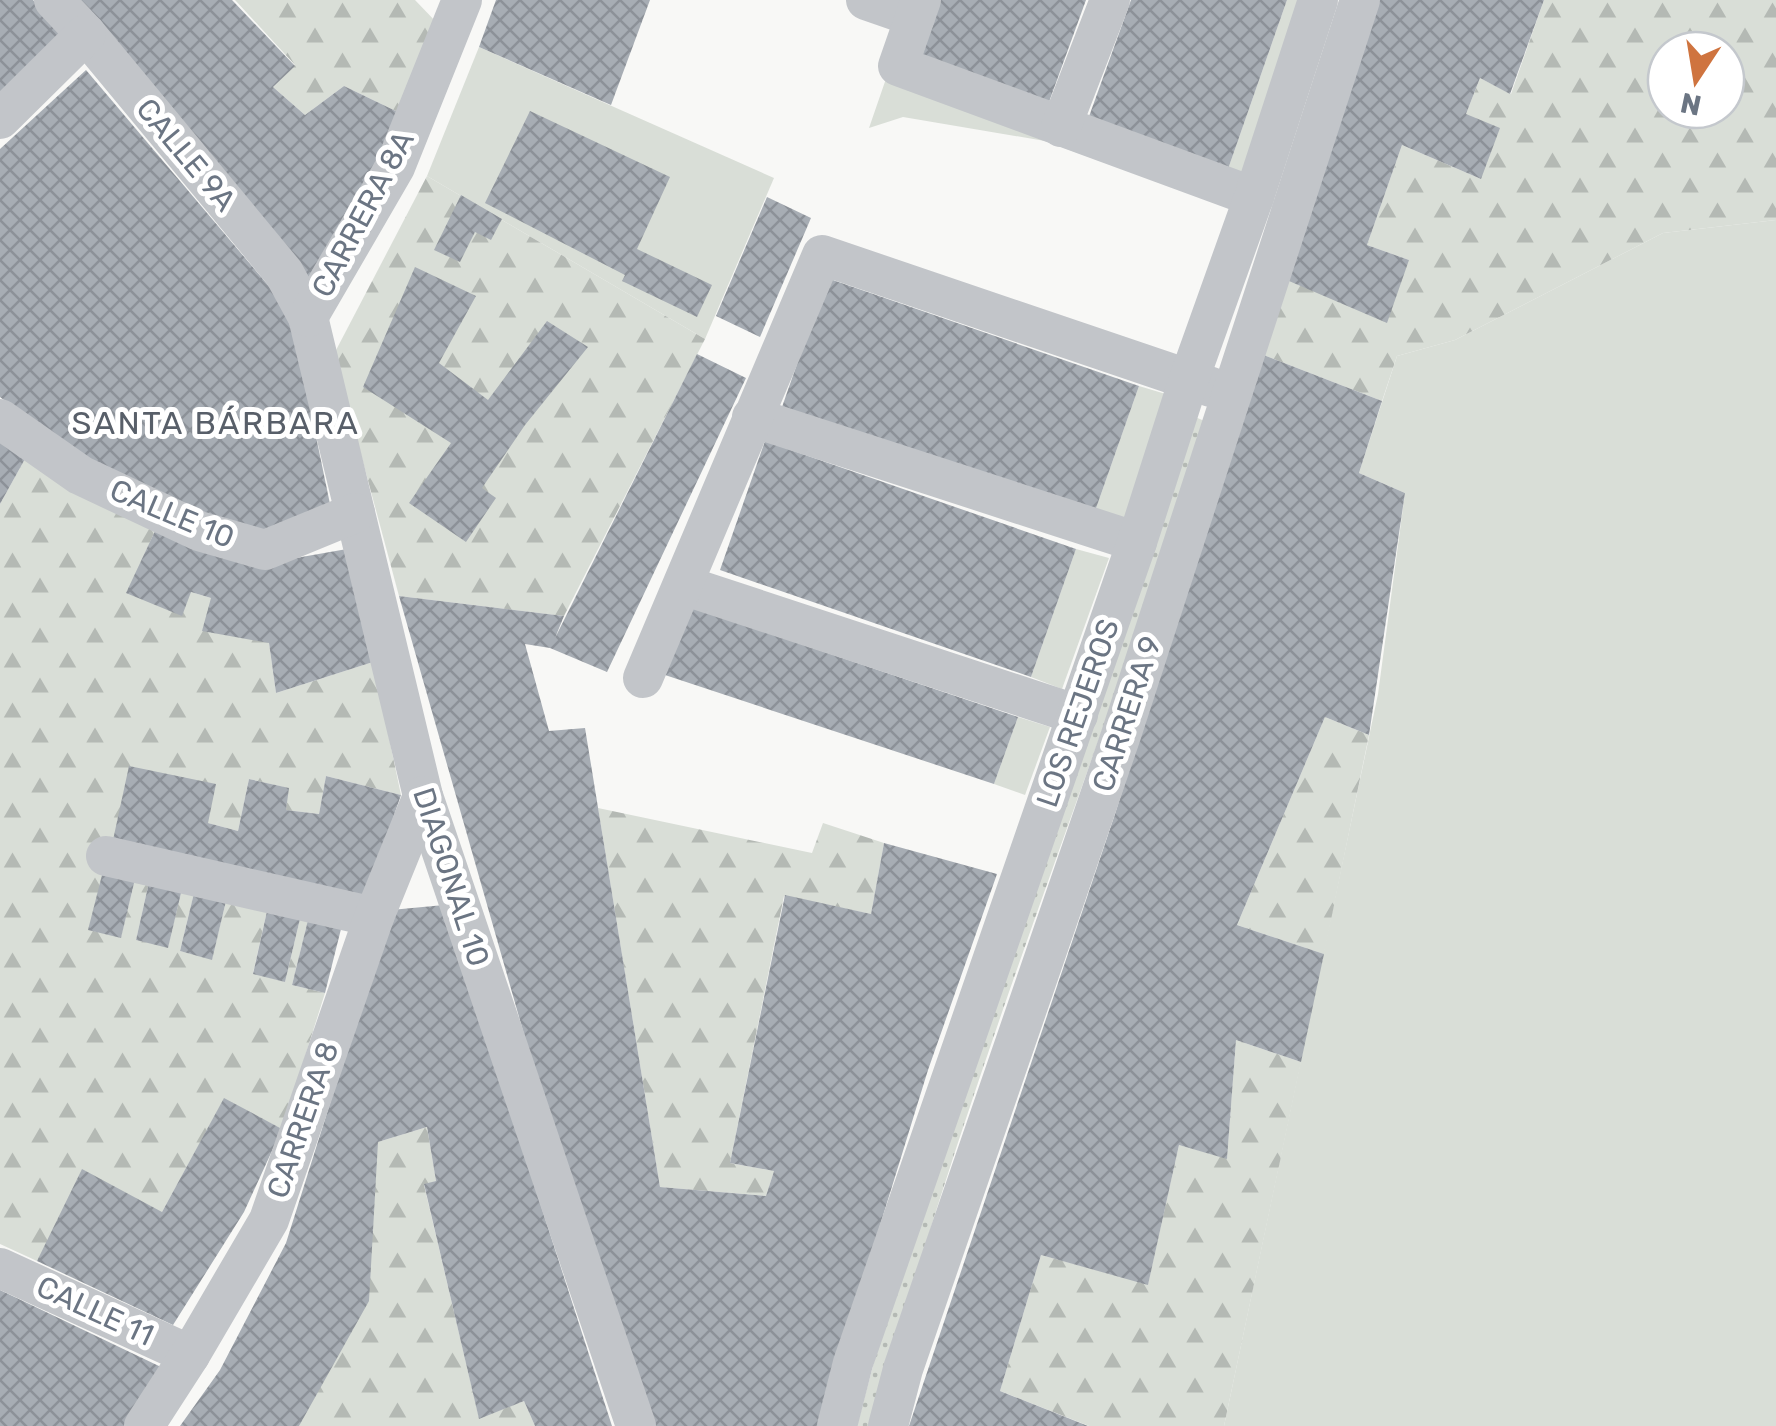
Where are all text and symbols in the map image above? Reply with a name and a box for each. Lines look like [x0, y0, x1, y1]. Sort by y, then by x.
north arrow [1646, 30, 1746, 130]
text: N [1678, 86, 1704, 122]
street label: CALLE 9A [129, 91, 243, 219]
street label: CARRERA 8A [304, 125, 422, 303]
district label: SANTA BÁRBARA [72, 404, 360, 442]
street label: CALLE 10 [105, 472, 239, 556]
street label: LOS REJEROS [1029, 614, 1127, 812]
street label: CARRERA 9 [1085, 632, 1169, 796]
street label: DIAGONAL 10 [405, 783, 497, 971]
street label: CARRERA 8 [259, 1037, 347, 1203]
street label: CALLE 11 [31, 1268, 159, 1354]

